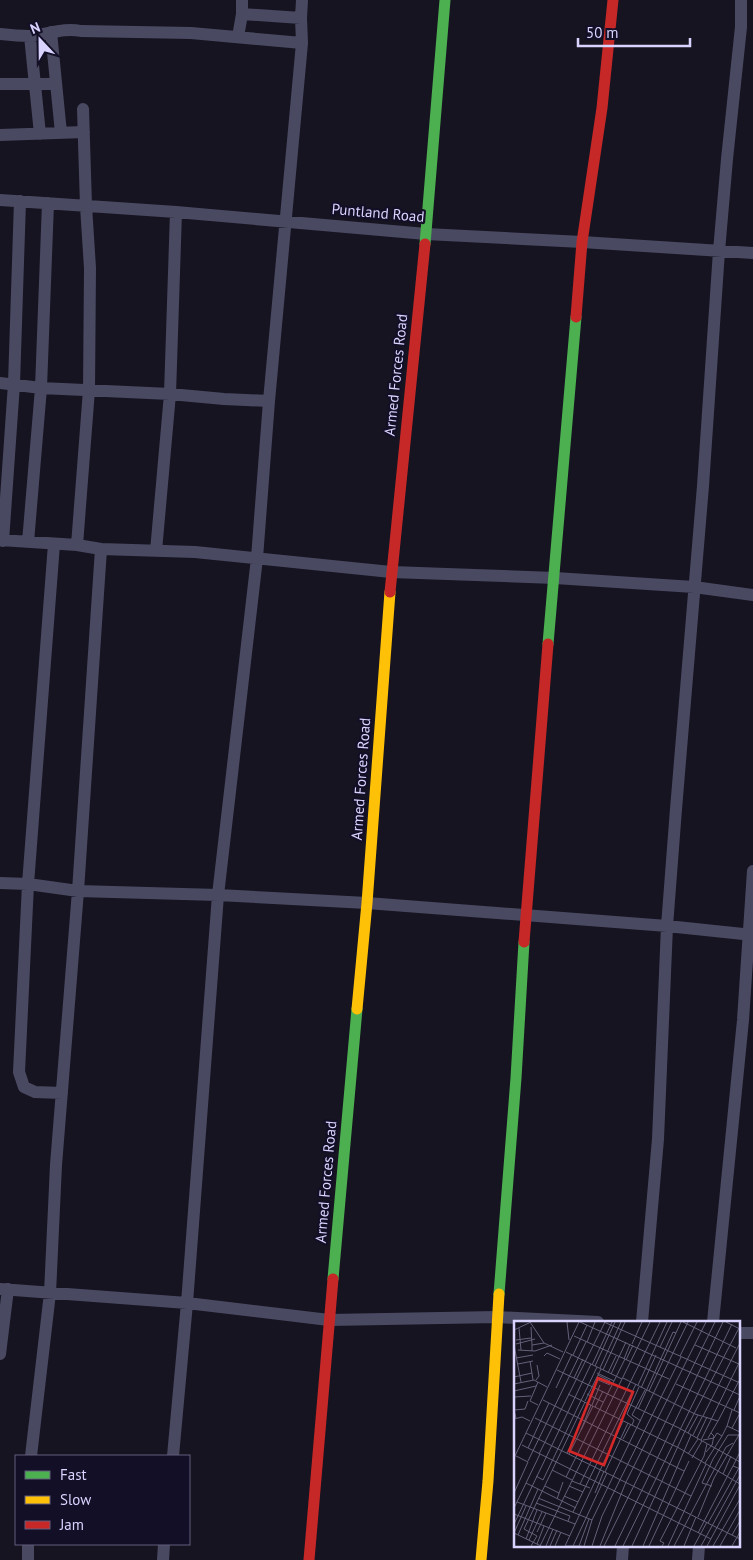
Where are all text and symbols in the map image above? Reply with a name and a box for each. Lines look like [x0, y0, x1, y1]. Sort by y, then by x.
north arrow [15, 15, 65, 65]
scale bar [578, 15, 690, 47]
text: N [27, 18, 43, 38]
text: 50 m [586, 23, 619, 42]
street label: Puntland Road [331, 199, 425, 226]
street label: Armed Forces Road [380, 313, 411, 437]
street label: Armed Forces Road [347, 717, 374, 841]
street label: Armed Forces Road [311, 1120, 340, 1244]
inset map [514, 1321, 740, 1548]
legend [15, 1455, 190, 1545]
text: Fast [60, 1465, 87, 1484]
text: Slow [60, 1490, 91, 1509]
text: Jam [59, 1515, 84, 1534]

